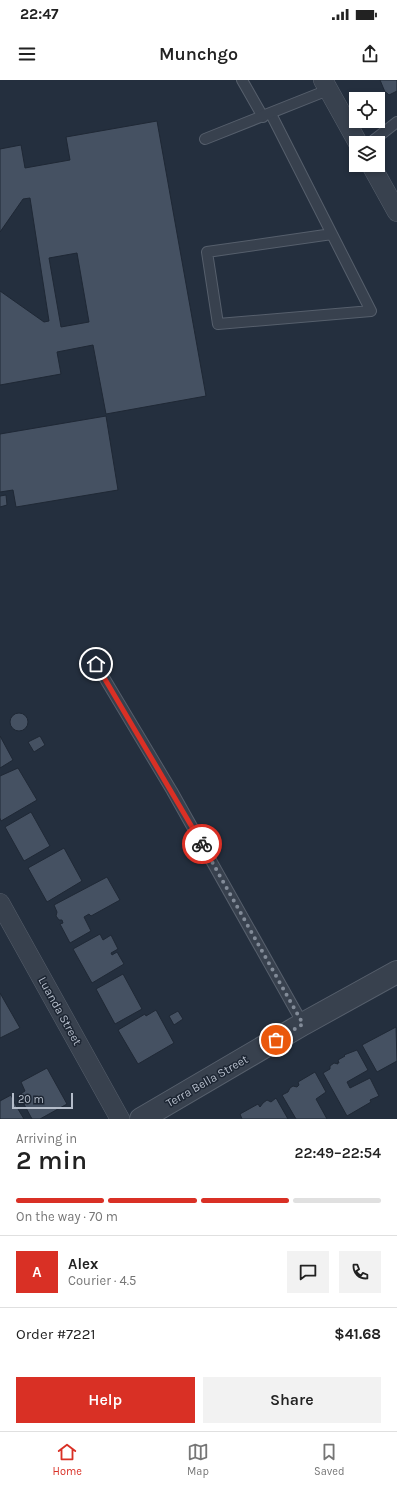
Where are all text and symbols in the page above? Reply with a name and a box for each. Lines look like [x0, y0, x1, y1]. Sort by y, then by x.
text: 22:47 [20, 5, 59, 23]
icon: menu [16, 43, 38, 65]
text: Munchgo [159, 43, 238, 65]
icon: share [359, 43, 381, 65]
map controls [349, 92, 385, 172]
button: locate [349, 92, 385, 128]
button: layers [349, 136, 385, 172]
pin [79, 647, 113, 681]
icon: home [85, 653, 107, 675]
courier [182, 824, 222, 864]
icon: bike [191, 833, 213, 855]
street label: Luanda Street [35, 974, 85, 1048]
pin [259, 1023, 293, 1057]
icon: bag [265, 1029, 287, 1051]
street label: Terra Bella Street [164, 1052, 251, 1110]
scale bar [12, 1091, 73, 1110]
text: 20 m [18, 1093, 44, 1106]
text: Arriving in [16, 1131, 77, 1146]
text: 22:49–22:54 [294, 1144, 381, 1162]
text: 2 min [16, 1145, 87, 1176]
text: On the way · 70 m [16, 1209, 118, 1224]
button: chat [287, 1251, 329, 1293]
button: phone [339, 1251, 381, 1293]
text: Alex [68, 1255, 98, 1273]
text: A [32, 1263, 42, 1281]
text: Courier · 4.5 [68, 1273, 136, 1288]
text: Order #7221 [16, 1325, 95, 1343]
text: $41.68 [334, 1325, 381, 1343]
button: Help [16, 1377, 195, 1423]
button: Share [203, 1377, 381, 1423]
tab: Home [53, 1441, 82, 1478]
tab: Map [187, 1441, 209, 1478]
tab: Saved [314, 1441, 344, 1478]

